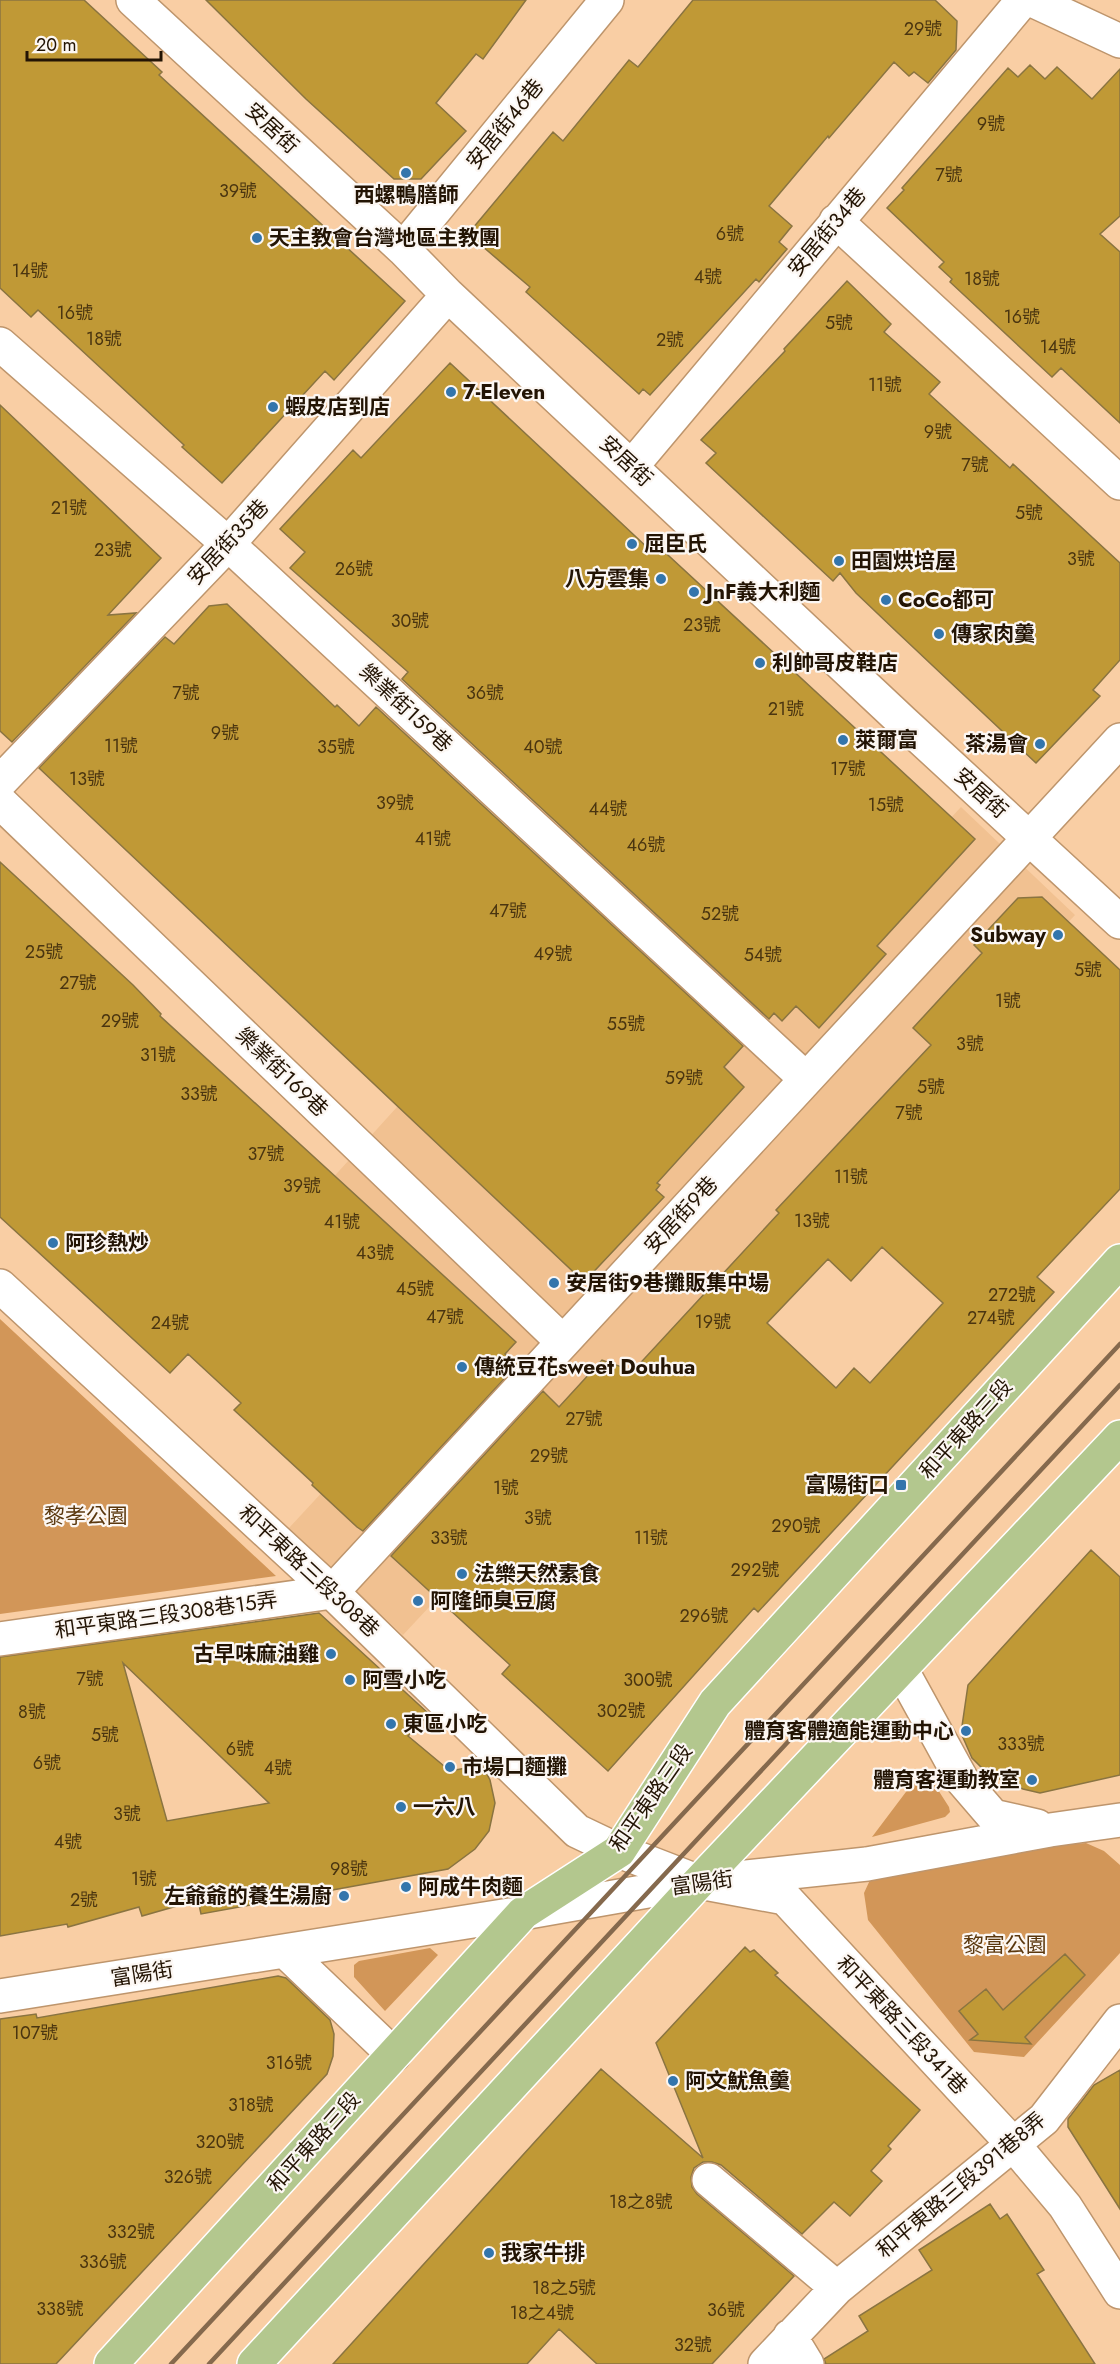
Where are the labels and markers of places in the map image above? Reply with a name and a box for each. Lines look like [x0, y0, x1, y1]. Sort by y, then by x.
marker: 西螺鴨膳師 [399, 166, 413, 180]
place label: 西螺鴨膳師 [354, 180, 459, 210]
place label: 天主教會台灣地區主教團 [269, 223, 500, 253]
marker: 天主教會台灣地區主教團 [250, 231, 264, 245]
place label: 7-Eleven [463, 377, 545, 407]
marker: 7-Eleven [444, 385, 458, 399]
place label: 蝦皮店到店 [285, 392, 390, 422]
marker: 蝦皮店到店 [266, 400, 280, 414]
place label: 屈臣氏 [644, 529, 707, 559]
marker: 屈臣氏 [625, 537, 639, 551]
place label: 田園烘培屋 [851, 546, 956, 576]
marker: 田園烘培屋 [832, 554, 846, 568]
place label: 八方雲集 [565, 564, 649, 594]
marker: 八方雲集 [654, 572, 668, 586]
place label: JnF義大利麵 [702, 577, 821, 607]
marker: JnF義大利麵 [687, 585, 701, 599]
place label: CoCo都可 [898, 585, 994, 615]
marker: CoCo都可 [879, 593, 893, 607]
place label: 傳家肉羹 [951, 619, 1035, 649]
marker: 傳家肉羹 [932, 627, 946, 641]
place label: 利帥哥皮鞋店 [772, 648, 898, 678]
marker: 利帥哥皮鞋店 [753, 656, 767, 670]
place label: 萊爾富 [855, 725, 918, 755]
place label: 茶湯會 [965, 729, 1028, 759]
marker: 萊爾富 [836, 733, 850, 747]
marker: 茶湯會 [1033, 737, 1047, 751]
place label: Subway [970, 920, 1047, 950]
marker: Subway [1051, 928, 1065, 942]
place label: 阿珍熱炒 [65, 1228, 149, 1258]
marker: 阿珍熱炒 [46, 1236, 60, 1250]
place label: 安居街9巷攤販集中場 [566, 1268, 769, 1298]
marker: 安居街9巷攤販集中場 [547, 1276, 561, 1290]
place label: 傳統豆花sweet Douhua [474, 1352, 695, 1382]
marker: 傳統豆花sweet Douhua [455, 1360, 469, 1374]
place label: 富陽街口 [805, 1470, 889, 1500]
marker: 富陽街口 [894, 1478, 908, 1492]
place label: 法樂天然素食 [474, 1559, 600, 1589]
marker: 法樂天然素食 [455, 1567, 469, 1581]
place label: 阿隆師臭豆腐 [430, 1586, 556, 1616]
marker: 阿隆師臭豆腐 [411, 1594, 425, 1608]
place label: 古早味麻油雞 [193, 1639, 319, 1669]
marker: 古早味麻油雞 [324, 1647, 338, 1661]
place label: 阿雪小吃 [362, 1665, 446, 1695]
marker: 阿雪小吃 [343, 1673, 357, 1687]
place label: 東區小吃 [403, 1709, 487, 1739]
place label: 體育客體適能運動中心 [744, 1716, 954, 1746]
marker: 東區小吃 [384, 1717, 398, 1731]
marker: 體育客體適能運動中心 [959, 1724, 973, 1738]
place label: 市場口麵攤 [462, 1752, 567, 1782]
marker: 市場口麵攤 [443, 1760, 457, 1774]
place label: 體育客運動教室 [873, 1765, 1020, 1795]
marker: 體育客運動教室 [1025, 1773, 1039, 1787]
place label: 一六八 [413, 1792, 476, 1822]
marker: 一六八 [394, 1800, 408, 1814]
place label: 阿成牛肉麵 [418, 1872, 523, 1902]
marker: 阿成牛肉麵 [399, 1880, 413, 1894]
place label: 左爺爺的養生湯廚 [164, 1881, 332, 1911]
marker: 左爺爺的養生湯廚 [337, 1889, 351, 1903]
place label: 阿文魷魚羹 [685, 2066, 790, 2096]
marker: 阿文魷魚羹 [666, 2074, 680, 2088]
place label: 我家牛排 [501, 2238, 585, 2268]
marker: 我家牛排 [482, 2246, 496, 2260]

